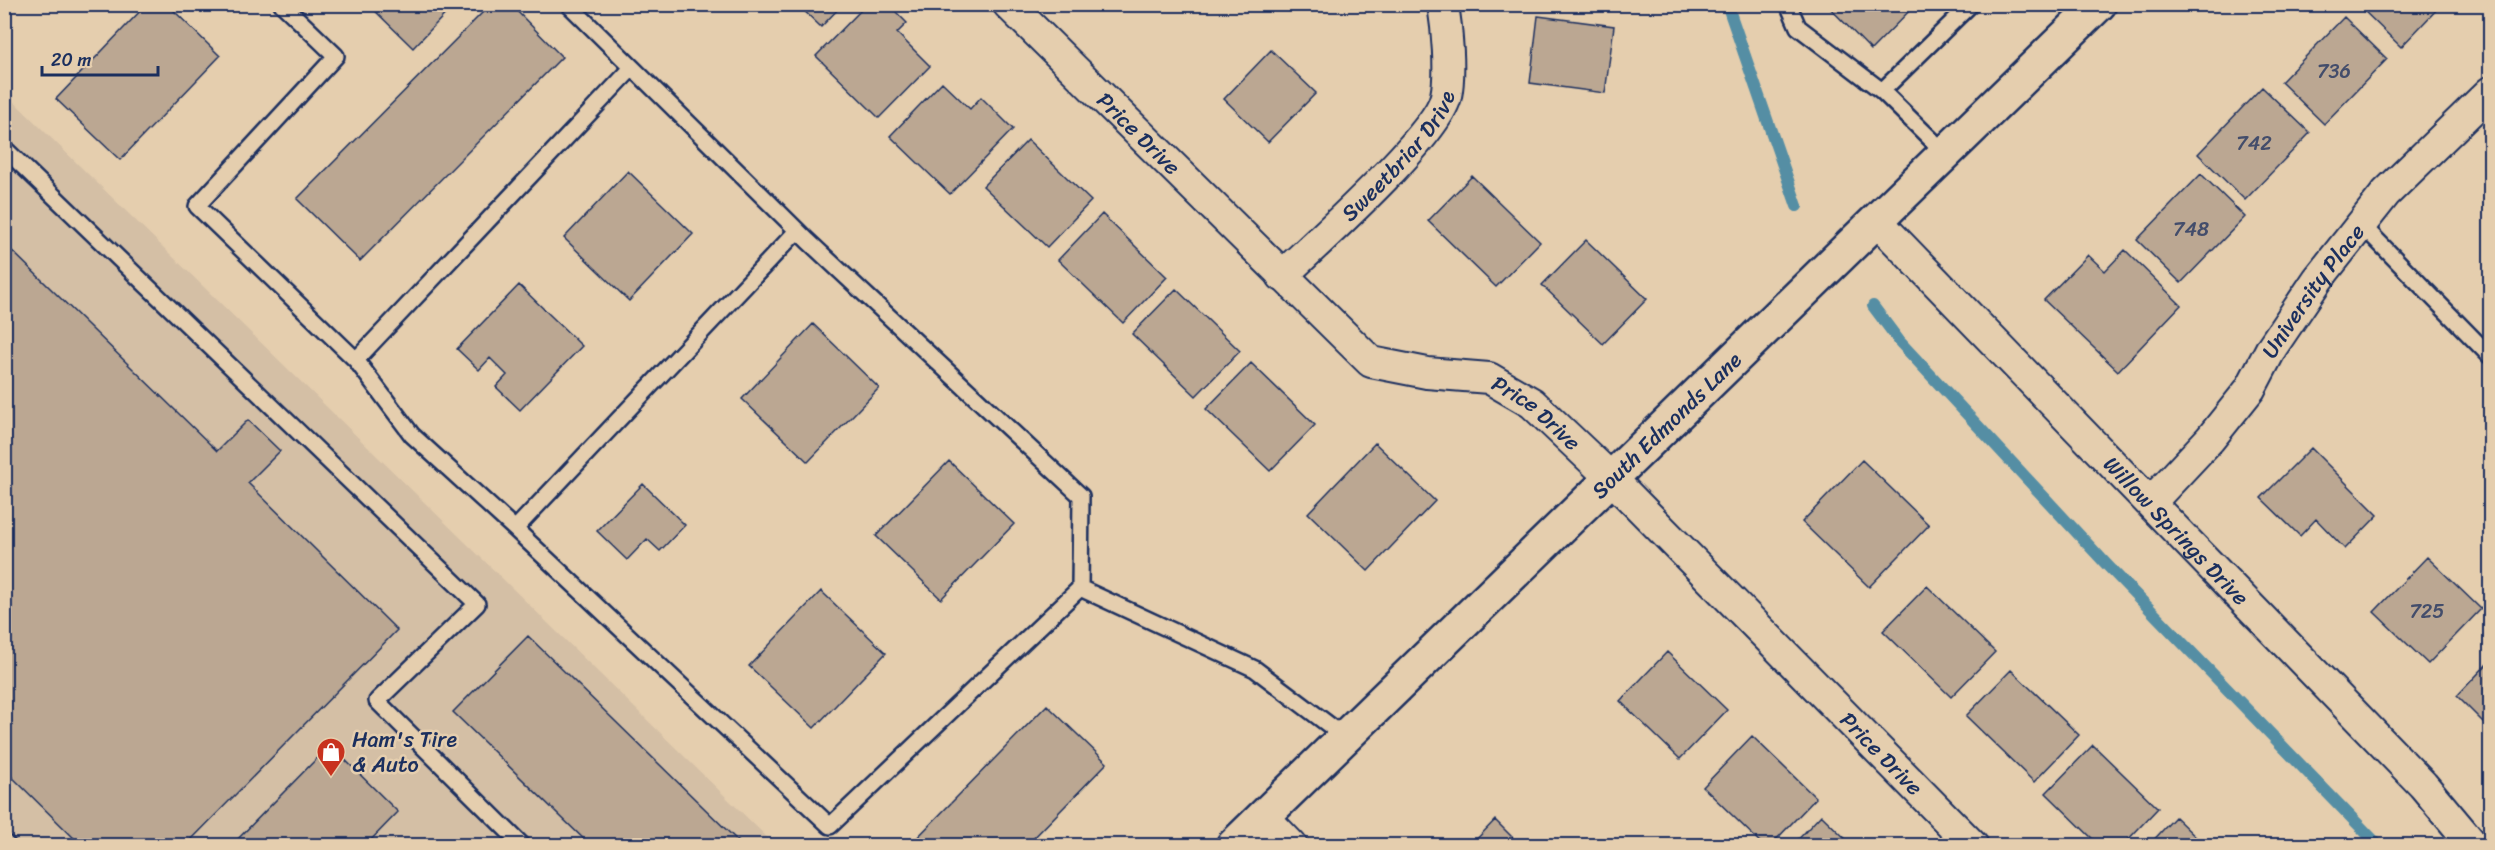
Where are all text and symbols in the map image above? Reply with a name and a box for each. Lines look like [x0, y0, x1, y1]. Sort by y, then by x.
scale bar [42, 39, 158, 77]
text: 20 m [51, 44, 91, 76]
house number: 736 [2317, 54, 2351, 89]
street label: Price Drive [1087, 82, 1191, 184]
street label: Sweetbriar Drive [1331, 87, 1466, 231]
house number: 742 [2236, 126, 2272, 161]
house number: 748 [2173, 212, 2209, 247]
street label: University Place [2250, 215, 2375, 365]
street label: South Edmonds Lane [1581, 341, 1751, 508]
street label: Price Drive [1484, 364, 1591, 460]
street label: Willow Springs Drive [2094, 446, 2259, 615]
house number: 725 [2409, 594, 2445, 629]
street label: Price Drive [1831, 702, 1933, 805]
place label: Ham's Tire & Auto [352, 720, 457, 784]
shop icon: Ham's Tire & Auto [315, 736, 347, 778]

